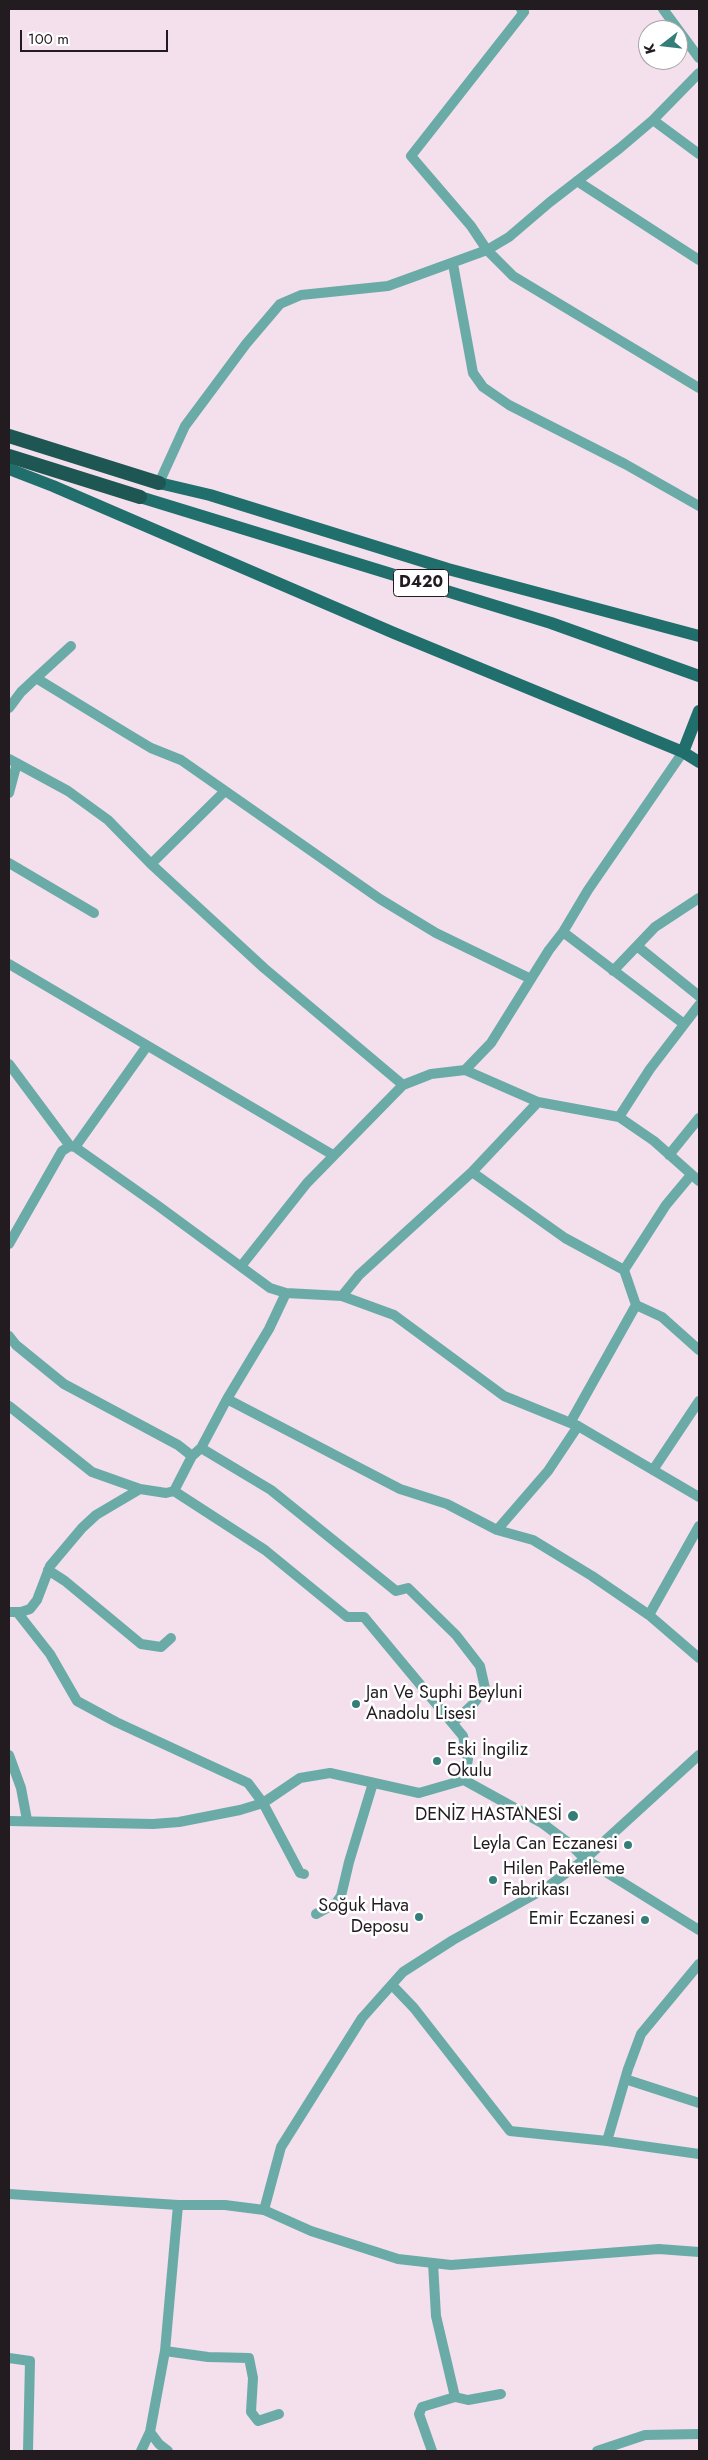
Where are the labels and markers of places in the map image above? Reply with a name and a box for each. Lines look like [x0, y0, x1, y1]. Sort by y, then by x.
place label: Jan Ve Suphi Beyluni Anadolu Lisesi [366, 1683, 523, 1726]
marker: Jan Ve Suphi Beyluni Anadolu Lisesi [350, 1698, 362, 1710]
place label: Eski İngiliz Okulu [447, 1740, 528, 1782]
marker: Eski İngiliz Okulu [431, 1755, 443, 1767]
place label: DENİZ HASTANESİ [415, 1805, 562, 1827]
marker: DENİZ HASTANESİ [566, 1809, 580, 1823]
place label: Leyla Can Eczanesi [473, 1834, 618, 1856]
marker: Leyla Can Eczanesi [622, 1839, 634, 1851]
place label: Hilen Paketleme Fabrikası [503, 1859, 625, 1902]
marker: Hilen Paketleme Fabrikası [487, 1874, 499, 1886]
place label: Soğuk Hava Deposu [318, 1896, 409, 1938]
place label: Emir Eczanesi [529, 1909, 635, 1931]
marker: Soğuk Hava Deposu [413, 1911, 425, 1923]
marker: Emir Eczanesi [639, 1914, 651, 1926]

